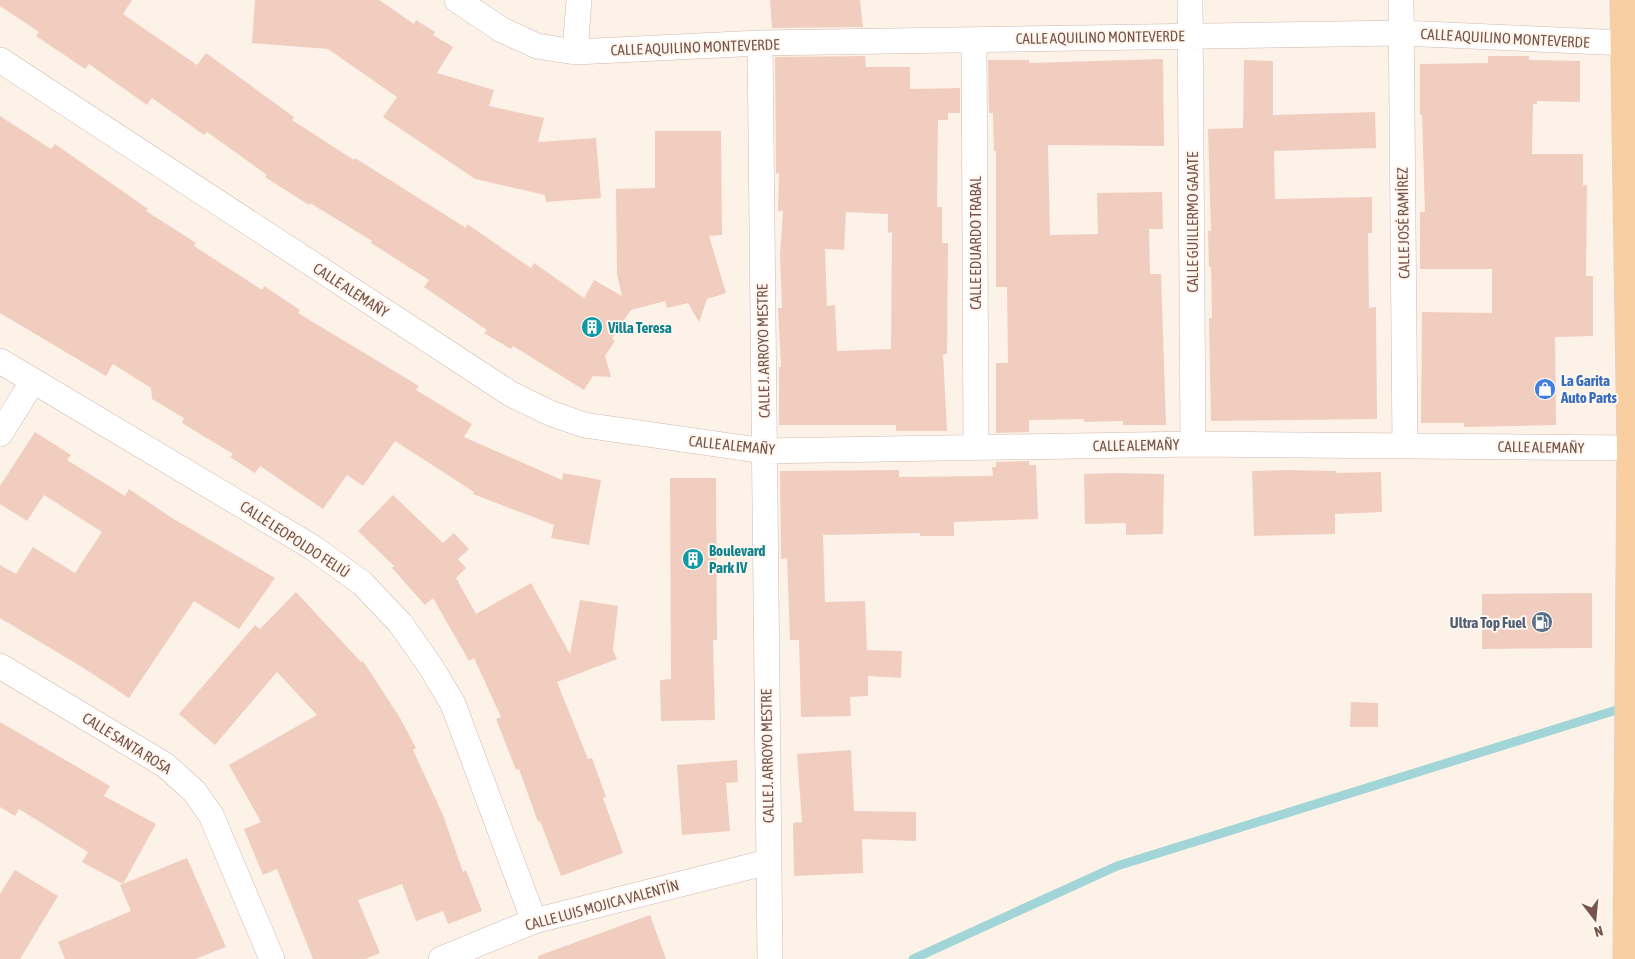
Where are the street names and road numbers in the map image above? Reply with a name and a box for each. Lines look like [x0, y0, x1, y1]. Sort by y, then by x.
street label: CALLE AQUILINO MONTEVERDE [1420, 25, 1590, 51]
street label: CALLE AQUILINO MONTEVERDE [1015, 27, 1185, 47]
street label: CALLE AQUILINO MONTEVERDE [610, 36, 780, 58]
street label: CALLE GUILLERMO GAJATE [1184, 151, 1201, 292]
street label: CALLE JOSÉ RAMÍREZ [1394, 167, 1412, 279]
street label: CALLE EDUARDO TRABAL [967, 176, 984, 310]
street label: CALLE ALEMAÑY [310, 259, 392, 321]
street label: CALLE J. ARROYO MESTRE [753, 283, 773, 418]
street label: CALLE ALEMAÑY [688, 432, 776, 458]
street label: CALLE ALEMAÑY [1093, 436, 1180, 454]
street label: CALLE ALEMAÑY [1498, 438, 1585, 456]
street label: CALLE LEOPOLDO FELIÚ [237, 497, 353, 581]
street label: CALLE J. ARROYO MESTRE [757, 688, 777, 823]
street label: CALLE SANTA ROSA [79, 709, 175, 778]
street label: CALLE LUIS MOJICA VALENTÍN [523, 876, 681, 934]

